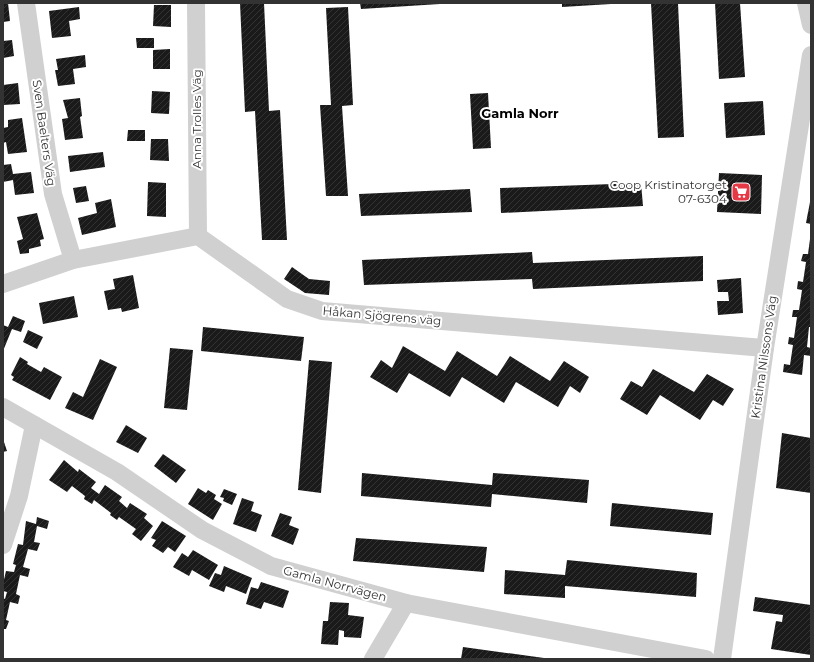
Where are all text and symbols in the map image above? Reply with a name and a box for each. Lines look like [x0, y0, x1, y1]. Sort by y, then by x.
street label: Anna Trolles Väg [189, 69, 204, 169]
street label: Sven Baelters Väg [30, 79, 59, 187]
district label: Gamla Norr [481, 105, 559, 121]
place label: Coop Kristinatorget 07-6304 [610, 177, 727, 206]
supermarket icon: Coop Kristinatorget 07-6304 [730, 181, 752, 203]
street label: Kristina Nilssons Väg [747, 294, 780, 419]
street label: Håkan Sjögrens väg [322, 303, 442, 328]
street label: Gamla Norrvägen [282, 562, 388, 605]

